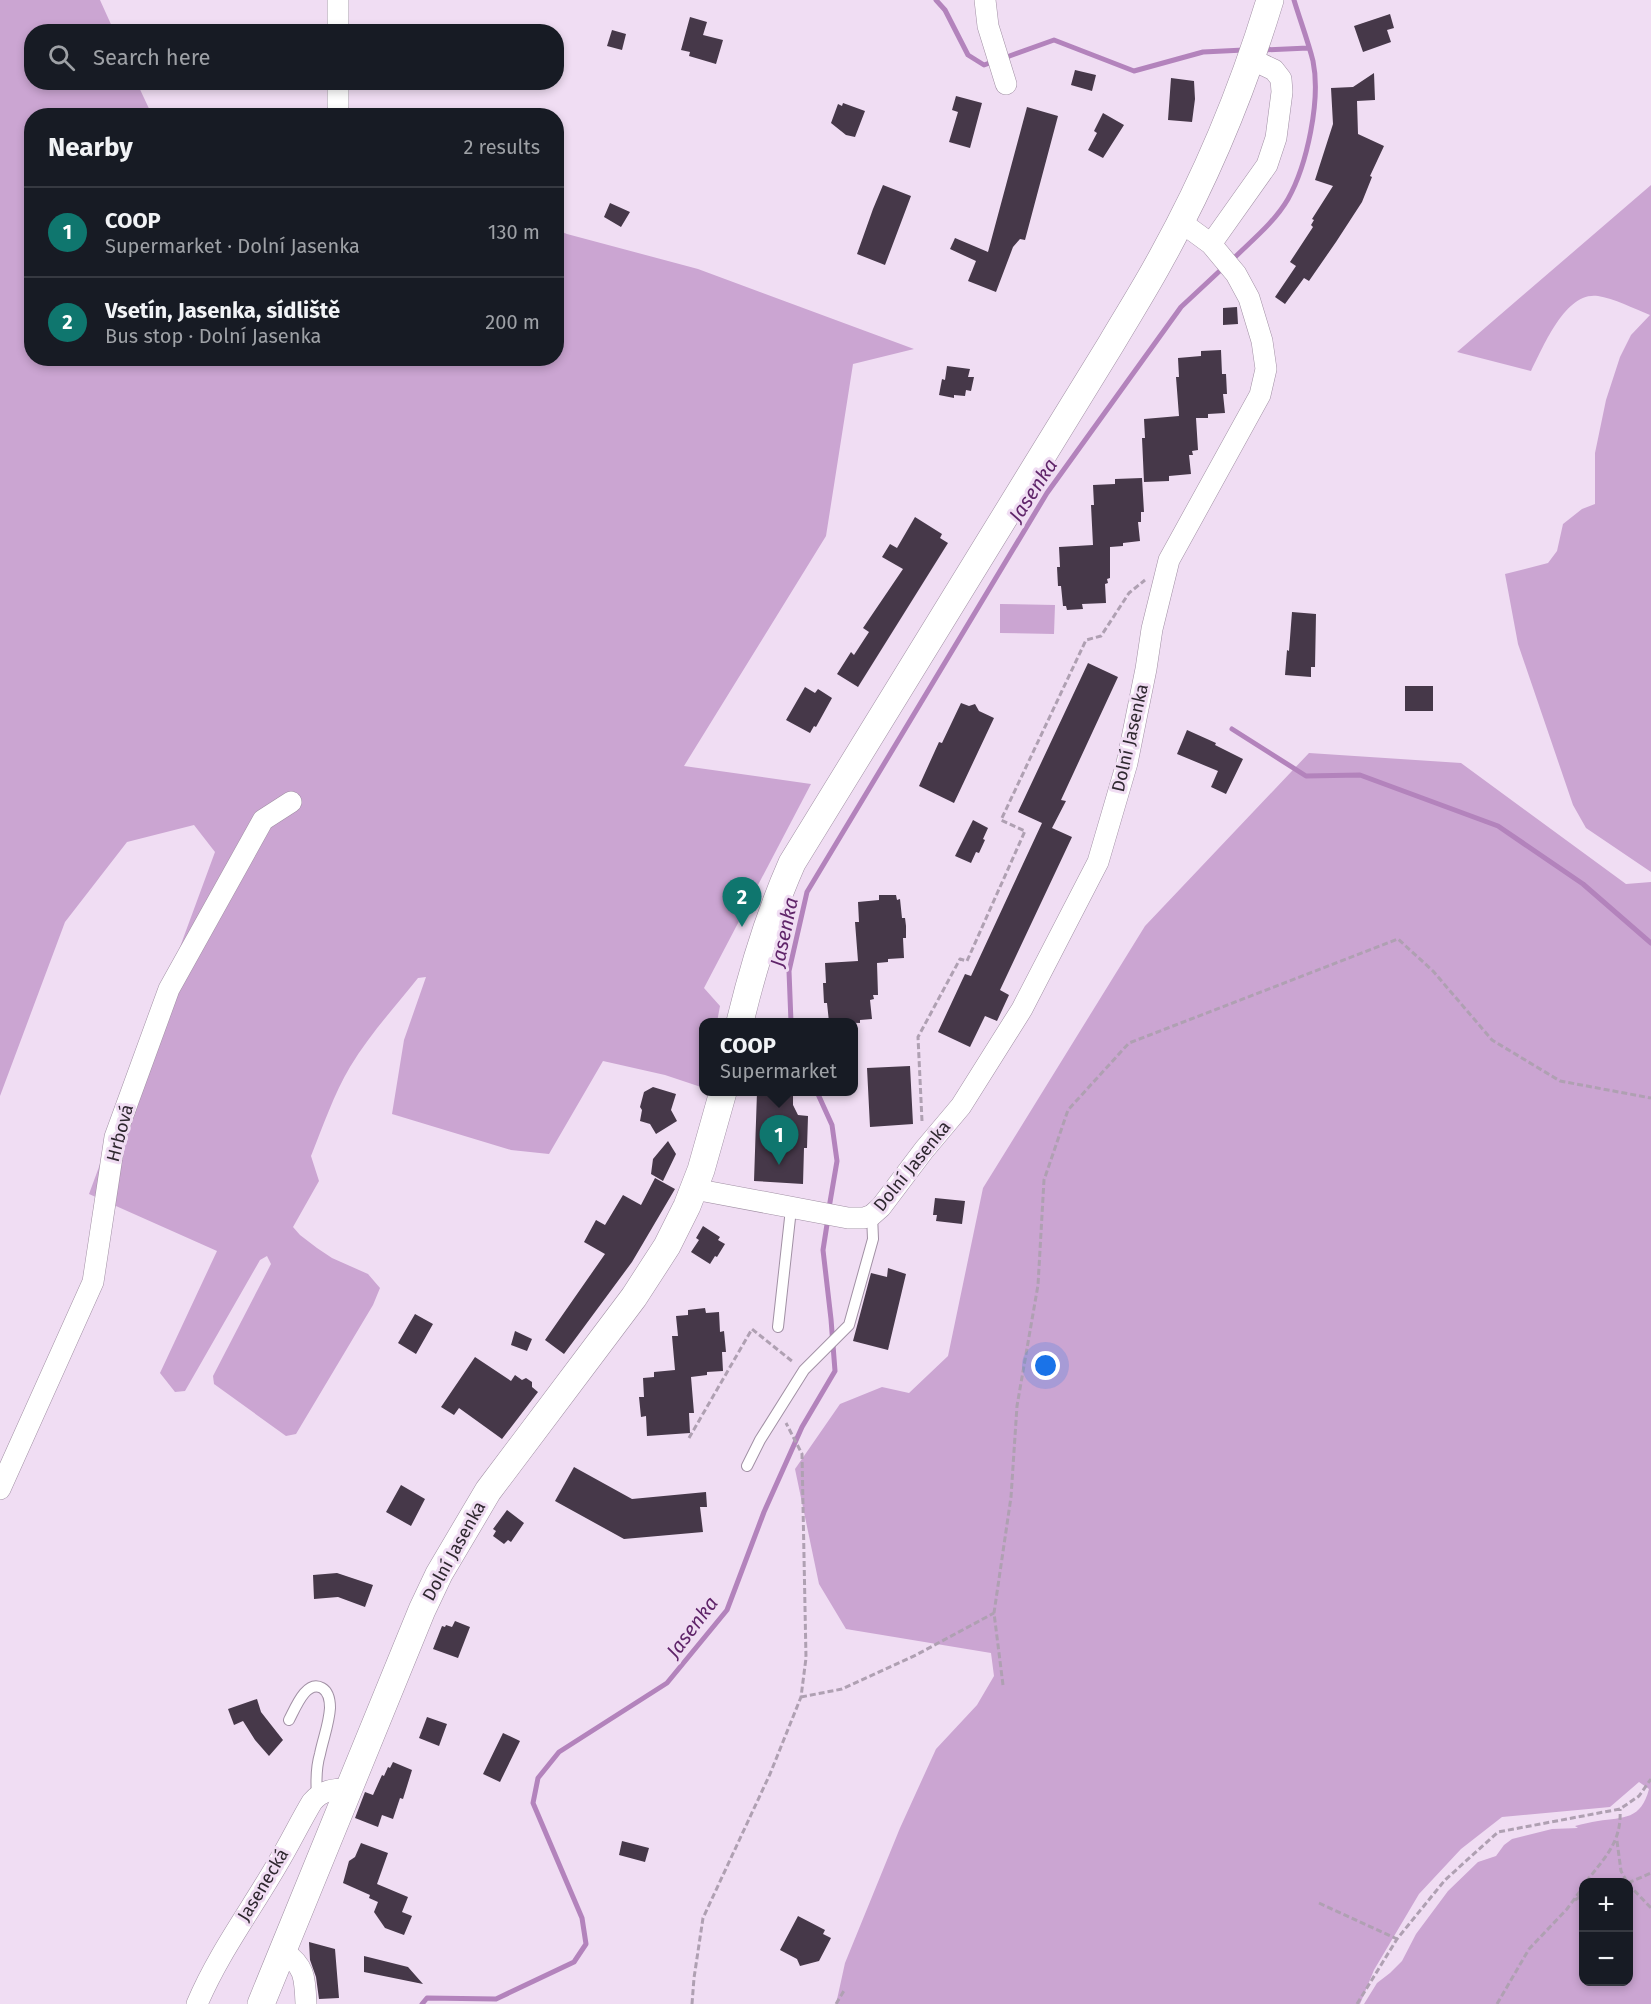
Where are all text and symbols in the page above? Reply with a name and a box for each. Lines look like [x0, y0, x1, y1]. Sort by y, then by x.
search box [24, 24, 564, 90]
icon: search [45, 41, 78, 74]
text: Search here [93, 44, 211, 71]
text: Nearby [48, 132, 133, 163]
text: 2 results [463, 135, 540, 159]
text: COOP [105, 207, 161, 234]
text: 1 [63, 220, 72, 244]
text: 130 m [488, 220, 540, 244]
text: Supermarket · Dolní Jasenka [105, 234, 360, 258]
text: Vsetín, Jasenka, sídliště [105, 297, 340, 324]
text: 2 [62, 310, 73, 334]
text: 200 m [485, 310, 540, 334]
text: Bus stop · Dolní Jasenka [105, 324, 321, 348]
water label: Jasenka [1003, 454, 1062, 527]
street label: Dolní Jasenka [1107, 682, 1153, 794]
pin: 2 [722, 878, 762, 927]
water label: Jasenka [765, 895, 803, 970]
popup [699, 1018, 858, 1096]
text: COOP [720, 1032, 776, 1059]
text: Supermarket [720, 1059, 837, 1083]
street label: Hrbová [102, 1102, 138, 1164]
pin: 1 [760, 1116, 798, 1165]
street label: Dolní Jasenka [869, 1116, 955, 1216]
your location [1031, 1351, 1060, 1380]
street label: Dolní Jasenka [418, 1497, 490, 1605]
water label: Jasenka [661, 1591, 723, 1663]
street label: Jasenecká [233, 1845, 293, 1925]
map controls [1579, 1878, 1633, 1986]
button: + [1579, 1878, 1633, 1932]
button: − [1579, 1932, 1633, 1986]

